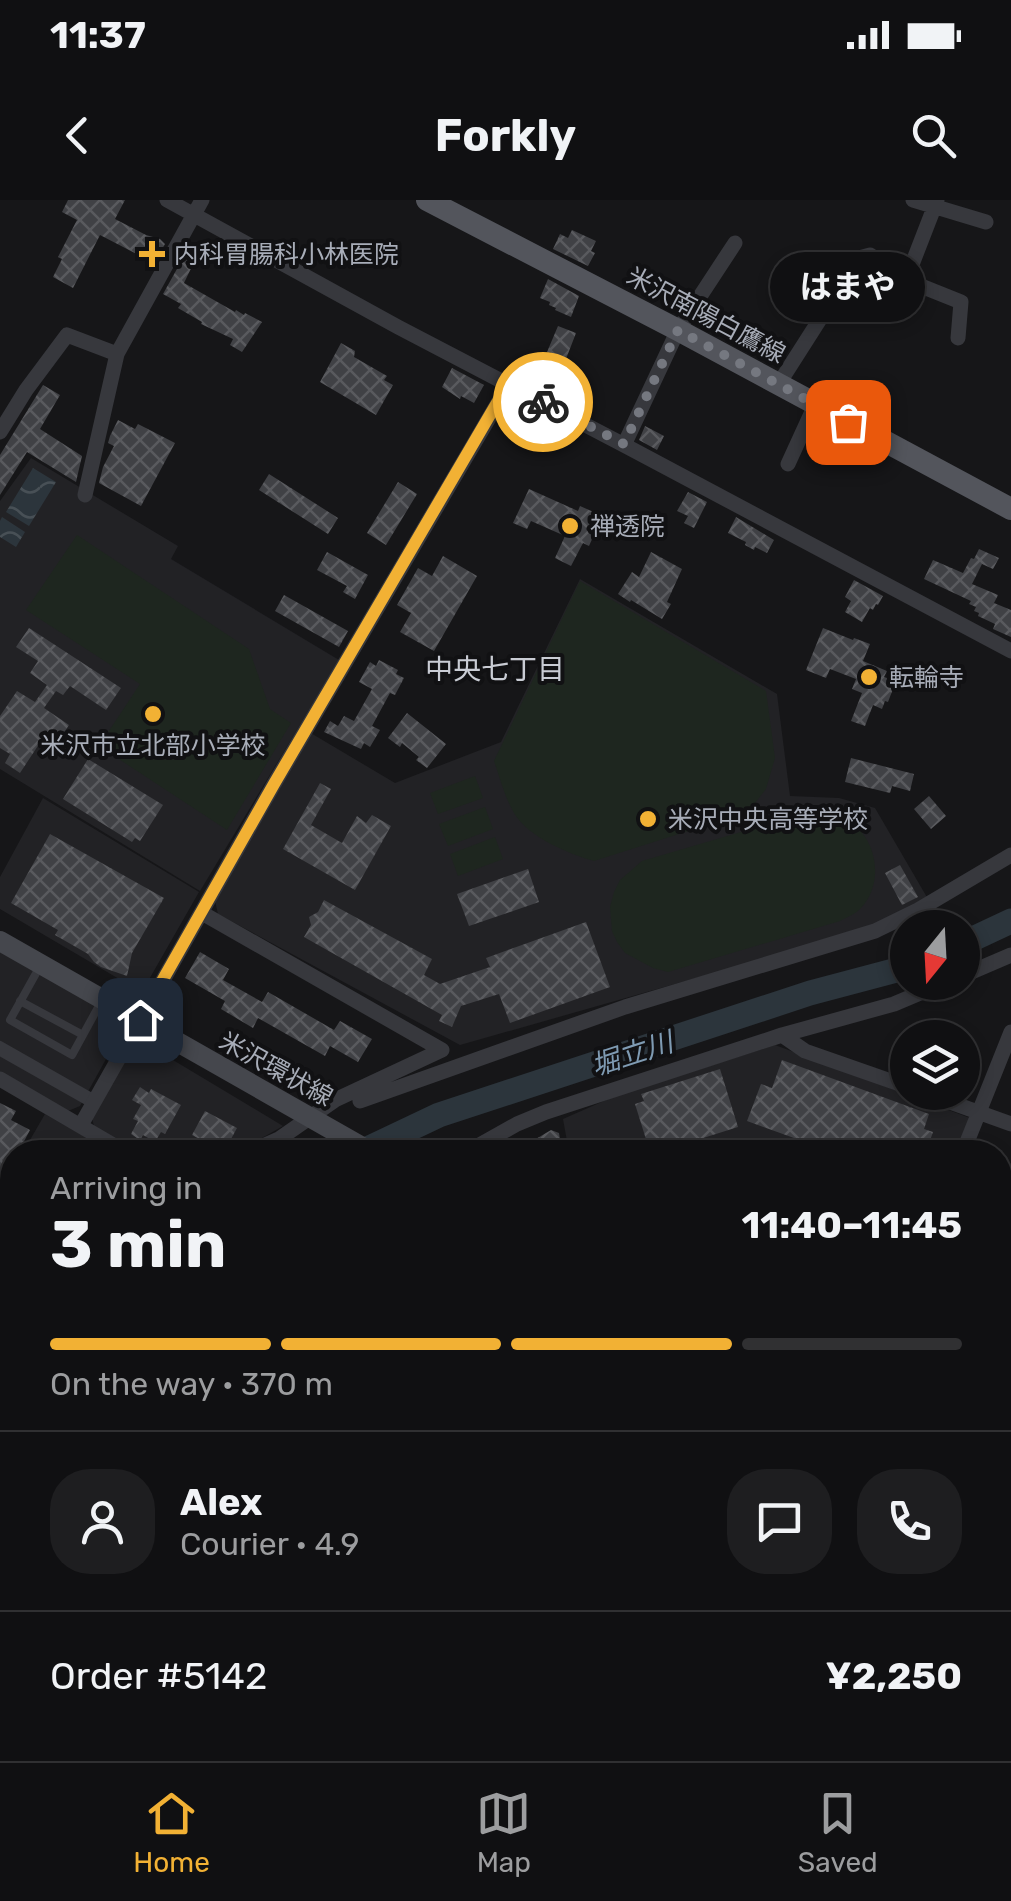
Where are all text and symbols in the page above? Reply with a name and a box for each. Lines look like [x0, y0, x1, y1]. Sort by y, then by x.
text: 11:37 [50, 12, 146, 58]
icon: back [50, 108, 105, 163]
icon: search [906, 108, 961, 163]
text: Forkly [435, 109, 576, 162]
place label: 内科胃腸科小林医院 [174, 240, 399, 269]
marker: 内科胃腸科小林医院 [139, 241, 165, 267]
callout: はまや [770, 252, 926, 322]
street label: 米沢南陽白鷹線 [622, 261, 790, 369]
text: はまや [799, 268, 896, 306]
courier [493, 352, 593, 452]
icon: bike [516, 375, 571, 430]
pin [806, 380, 891, 465]
icon: bag [821, 395, 876, 450]
place label: 禅透院 [590, 512, 665, 541]
marker: 禅透院 [559, 515, 581, 537]
district label: 中央七丁目 [425, 653, 565, 686]
place label: 転輪寺 [889, 663, 964, 692]
marker: 転輪寺 [858, 666, 880, 688]
marker: 米沢市立北部小学校 [142, 703, 164, 725]
place label: 米沢市立北部小学校 [40, 731, 266, 760]
place label: 米沢中央高等学校 [668, 805, 868, 834]
marker: 米沢中央高等学校 [637, 808, 659, 830]
north arrow [890, 910, 980, 1000]
map controls [890, 910, 980, 1110]
pin [98, 978, 183, 1063]
icon: home [113, 993, 168, 1048]
button: layers [890, 1020, 980, 1110]
water label: 堀立川 [587, 1024, 680, 1083]
street label: 米沢環状線 [214, 1026, 338, 1112]
text: Arriving in [50, 1169, 202, 1207]
text: 11:40–11:45 [741, 1202, 962, 1248]
text: 3 min [50, 1206, 227, 1283]
text: On the way · 370 m [50, 1365, 333, 1403]
button: person [50, 1469, 155, 1574]
button: chat [727, 1469, 832, 1574]
button: phone [857, 1469, 962, 1574]
text: Alex [180, 1479, 262, 1525]
text: Courier · 4.9 [180, 1525, 359, 1563]
text: Order #5142 [50, 1653, 267, 1699]
text: ¥2,250 [825, 1653, 962, 1699]
tab: Home [133, 1786, 210, 1879]
tab: Map [476, 1786, 531, 1879]
tab: Saved [798, 1786, 878, 1879]

